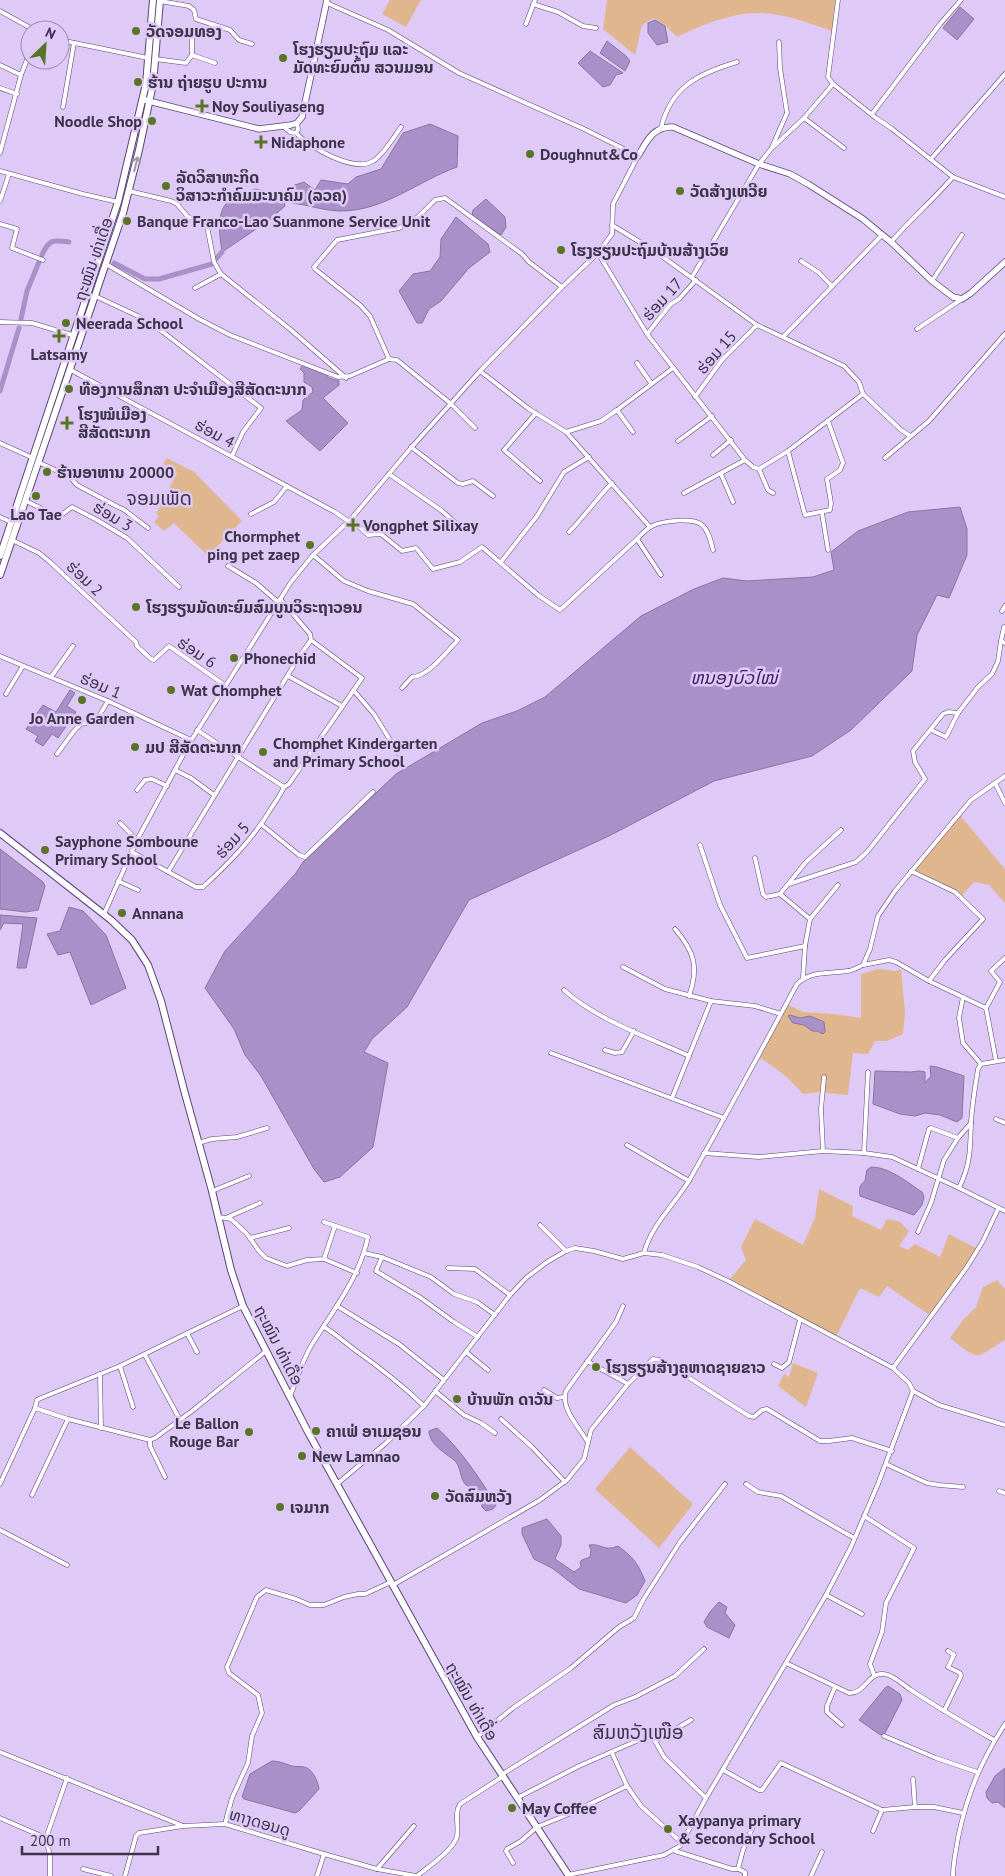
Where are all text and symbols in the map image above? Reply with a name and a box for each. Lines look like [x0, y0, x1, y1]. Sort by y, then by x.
north arrow [20, 20, 70, 70]
place label: ວັດຈອມທອງ [146, 21, 222, 41]
text: N [43, 23, 58, 43]
marker: ວັດຈອມທອງ [130, 25, 142, 37]
place label: ໂຮງຮຽນປະຖົມ ແລະ ມັດທະຍົມຕົ້ນ ສວນມອນ [292, 39, 434, 77]
marker: ໂຮງຮຽນປະຖົມ ແລະ ມັດທະຍົມຕົ້ນ ສວນມອນ [277, 52, 289, 64]
place label: ຮ້ານ ຖ່າຍຮູບ ປະການ [148, 72, 267, 94]
marker: ຮ້ານ ຖ່າຍຮູບ ປະການ [132, 76, 144, 88]
place label: Noy Souliyaseng [212, 96, 324, 116]
marker: Noy Souliyaseng [196, 100, 208, 112]
place label: Noodle Shop [54, 111, 142, 131]
marker: Noodle Shop [146, 115, 158, 127]
place label: Nidaphone [271, 132, 345, 152]
marker: Nidaphone [255, 136, 267, 148]
place label: Doughnut&Co [540, 144, 638, 164]
marker: Doughnut&Co [524, 148, 536, 160]
one-way arrow [131, 156, 141, 172]
place label: ລັດວິສາຫະກິດ ວິສາວະກຳຄົມມະນາຄົມ (ລວຄ) [176, 167, 347, 205]
marker: ລັດວິສາຫະກິດ ວິສາວະກຳຄົມມະນາຄົມ (ລວຄ) [160, 180, 172, 192]
place label: ວັດສ້າງເຫວີຍ [690, 181, 767, 201]
marker: ວັດສ້າງເຫວີຍ [674, 185, 686, 197]
place label: Banque Franco-Lao Suanmone Service Unit [137, 211, 431, 231]
street label: ຖະໝົນ ທ່າເດື່ອ [67, 214, 117, 303]
marker: Banque Franco-Lao Suanmone Service Unit [121, 215, 133, 227]
place label: ໂຮງຮຽນປະຖົມບ້ານສ້າງເວົຍ [570, 240, 729, 260]
marker: ໂຮງຮຽນປະຖົມບ້ານສ້າງເວົຍ [555, 244, 567, 256]
street label: ຮ່ອມ 17 [637, 273, 687, 325]
place label: Neerada School [76, 313, 183, 333]
marker: Neerada School [60, 317, 72, 329]
street label: ຮ່ອມ 15 [692, 326, 740, 378]
marker: Latsamy [53, 330, 65, 342]
place label: Latsamy [31, 344, 88, 364]
place label: ທ໊ອງການສຶກສາ ປະຈໍາເມືອງສີສັດຕະນາກ [79, 379, 307, 399]
marker: ທ໊ອງການສຶກສາ ປະຈໍາເມືອງສີສັດຕະນາກ [63, 383, 75, 395]
place label: ໂຮງໝໍເມືອງ ສີສັດຕະນາກ [77, 404, 151, 442]
street label: ຮ່ອມ 4 [192, 414, 239, 452]
marker: ໂຮງໝໍເມືອງ ສີສັດຕະນາກ [60, 416, 74, 430]
place label: ຮ້ານອາຫານ 20000 [57, 462, 174, 482]
marker: ຮ້ານອາຫານ 20000 [41, 466, 53, 478]
district label: ຈອມເພັດ [126, 486, 192, 510]
marker: Lao Tae [30, 490, 42, 502]
street label: ຮ່ອມ 3 [90, 496, 136, 536]
place label: Lao Tae [10, 504, 62, 524]
place label: Vongphet Silixay [362, 515, 479, 535]
marker: Vongphet Silixay [347, 519, 359, 531]
place label: Chormphet ping pet zaep [207, 526, 300, 564]
marker: Chormphet ping pet zaep [304, 539, 316, 551]
street label: ຮ່ອມ 2 [63, 556, 107, 600]
place label: ໂຮງຮຽນມັດທະຍົມສົມບູນວິຣະຖາວອນ [145, 597, 363, 619]
marker: ໂຮງຮຽນມັດທະຍົມສົມບູນວິຣະຖາວອນ [130, 601, 142, 613]
street label: ຮ່ອມ 6 [174, 632, 220, 672]
place label: Phonechid [244, 648, 316, 668]
marker: Phonechid [228, 652, 240, 664]
water label: ຫນອງບົວໄໝ່ [690, 666, 781, 689]
street label: ຮ່ອມ 1 [77, 667, 125, 703]
place label: Wat Chomphet [181, 680, 282, 700]
marker: Wat Chomphet [165, 684, 177, 696]
marker: Jo Anne Garden [76, 694, 88, 706]
place label: Jo Anne Garden [28, 708, 135, 728]
place label: Chomphet Kindergarten and Primary School [273, 733, 438, 771]
place label: ມປ ສີສັດຕະນາກ [145, 737, 242, 757]
marker: ມປ ສີສັດຕະນາກ [129, 741, 141, 753]
marker: Chomphet Kindergarten and Primary School [257, 746, 269, 758]
street label: ຮ່ອມ 5 [210, 817, 254, 863]
place label: Sayphone Somboune Primary School [55, 831, 199, 869]
marker: Sayphone Somboune Primary School [39, 844, 51, 856]
place label: Annana [132, 903, 184, 923]
marker: Annana [116, 907, 128, 919]
street label: ຖະໝົນ ທ່າເດື່ອ [250, 1301, 309, 1388]
place label: ໂຮງຮຽນສ້າງຄູຫາດຊາຍຂາວ [605, 1357, 766, 1379]
marker: ໂຮງຮຽນສ້າງຄູຫາດຊາຍຂາວ [590, 1361, 602, 1373]
place label: ບ້ານພັກ ດາວັນ [467, 1389, 553, 1409]
marker: ບ້ານພັກ ດາວັນ [451, 1393, 463, 1405]
place label: Le Ballon Rouge Bar [169, 1413, 239, 1451]
place label: ຄາເຟ່ ອາເມຊອນ [326, 1421, 421, 1441]
marker: ຄາເຟ່ ອາເມຊອນ [310, 1425, 322, 1437]
marker: Le Ballon Rouge Bar [243, 1426, 255, 1438]
place label: New Lamnao [312, 1446, 400, 1466]
marker: New Lamnao [296, 1450, 308, 1462]
place label: ວັດສົມຫວັງ [445, 1486, 512, 1506]
marker: ວັດສົມຫວັງ [429, 1490, 441, 1502]
place label: ເຈມາກ [290, 1497, 329, 1517]
marker: ເຈມາກ [274, 1501, 286, 1513]
street label: ຖະໝົນ ທ່າເດື່ອ [442, 1657, 504, 1744]
district label: ສົມຫວັງເໜືອ [592, 1720, 684, 1744]
place label: May Coffee [522, 1798, 597, 1818]
marker: May Coffee [506, 1802, 518, 1814]
street label: ທາງດອນດູ [227, 1804, 293, 1841]
place label: Xaypanya primary & Secondary School [678, 1810, 815, 1848]
marker: Xaypanya primary & Secondary School [662, 1823, 674, 1835]
scale bar [22, 1824, 159, 1856]
text: 200 m [30, 1831, 71, 1850]

